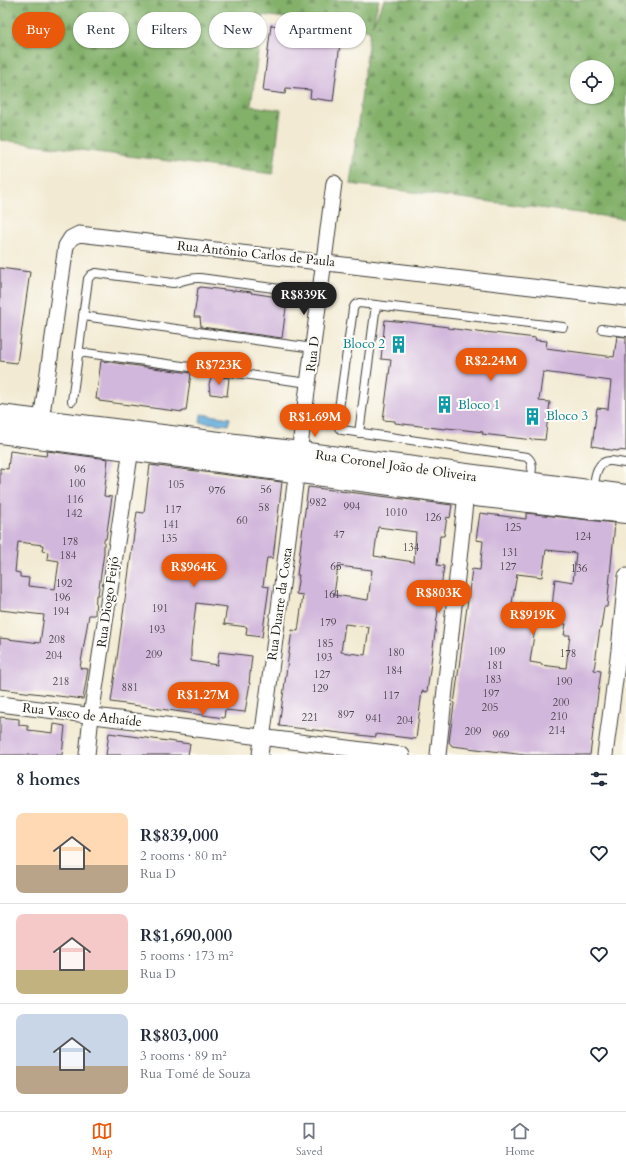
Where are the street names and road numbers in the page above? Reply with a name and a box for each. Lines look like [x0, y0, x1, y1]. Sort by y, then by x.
street label: Rua Antônio Carlos de Paula [176, 237, 336, 271]
street label: Rua D [302, 335, 324, 373]
street label: Rua Coronel João de Oliveira [314, 446, 478, 486]
street label: Rua Duarte da Costa [263, 546, 297, 662]
street label: Rua Diogo Feijó [93, 555, 123, 649]
street label: Rua Vasco de Athaíde [21, 699, 143, 731]

